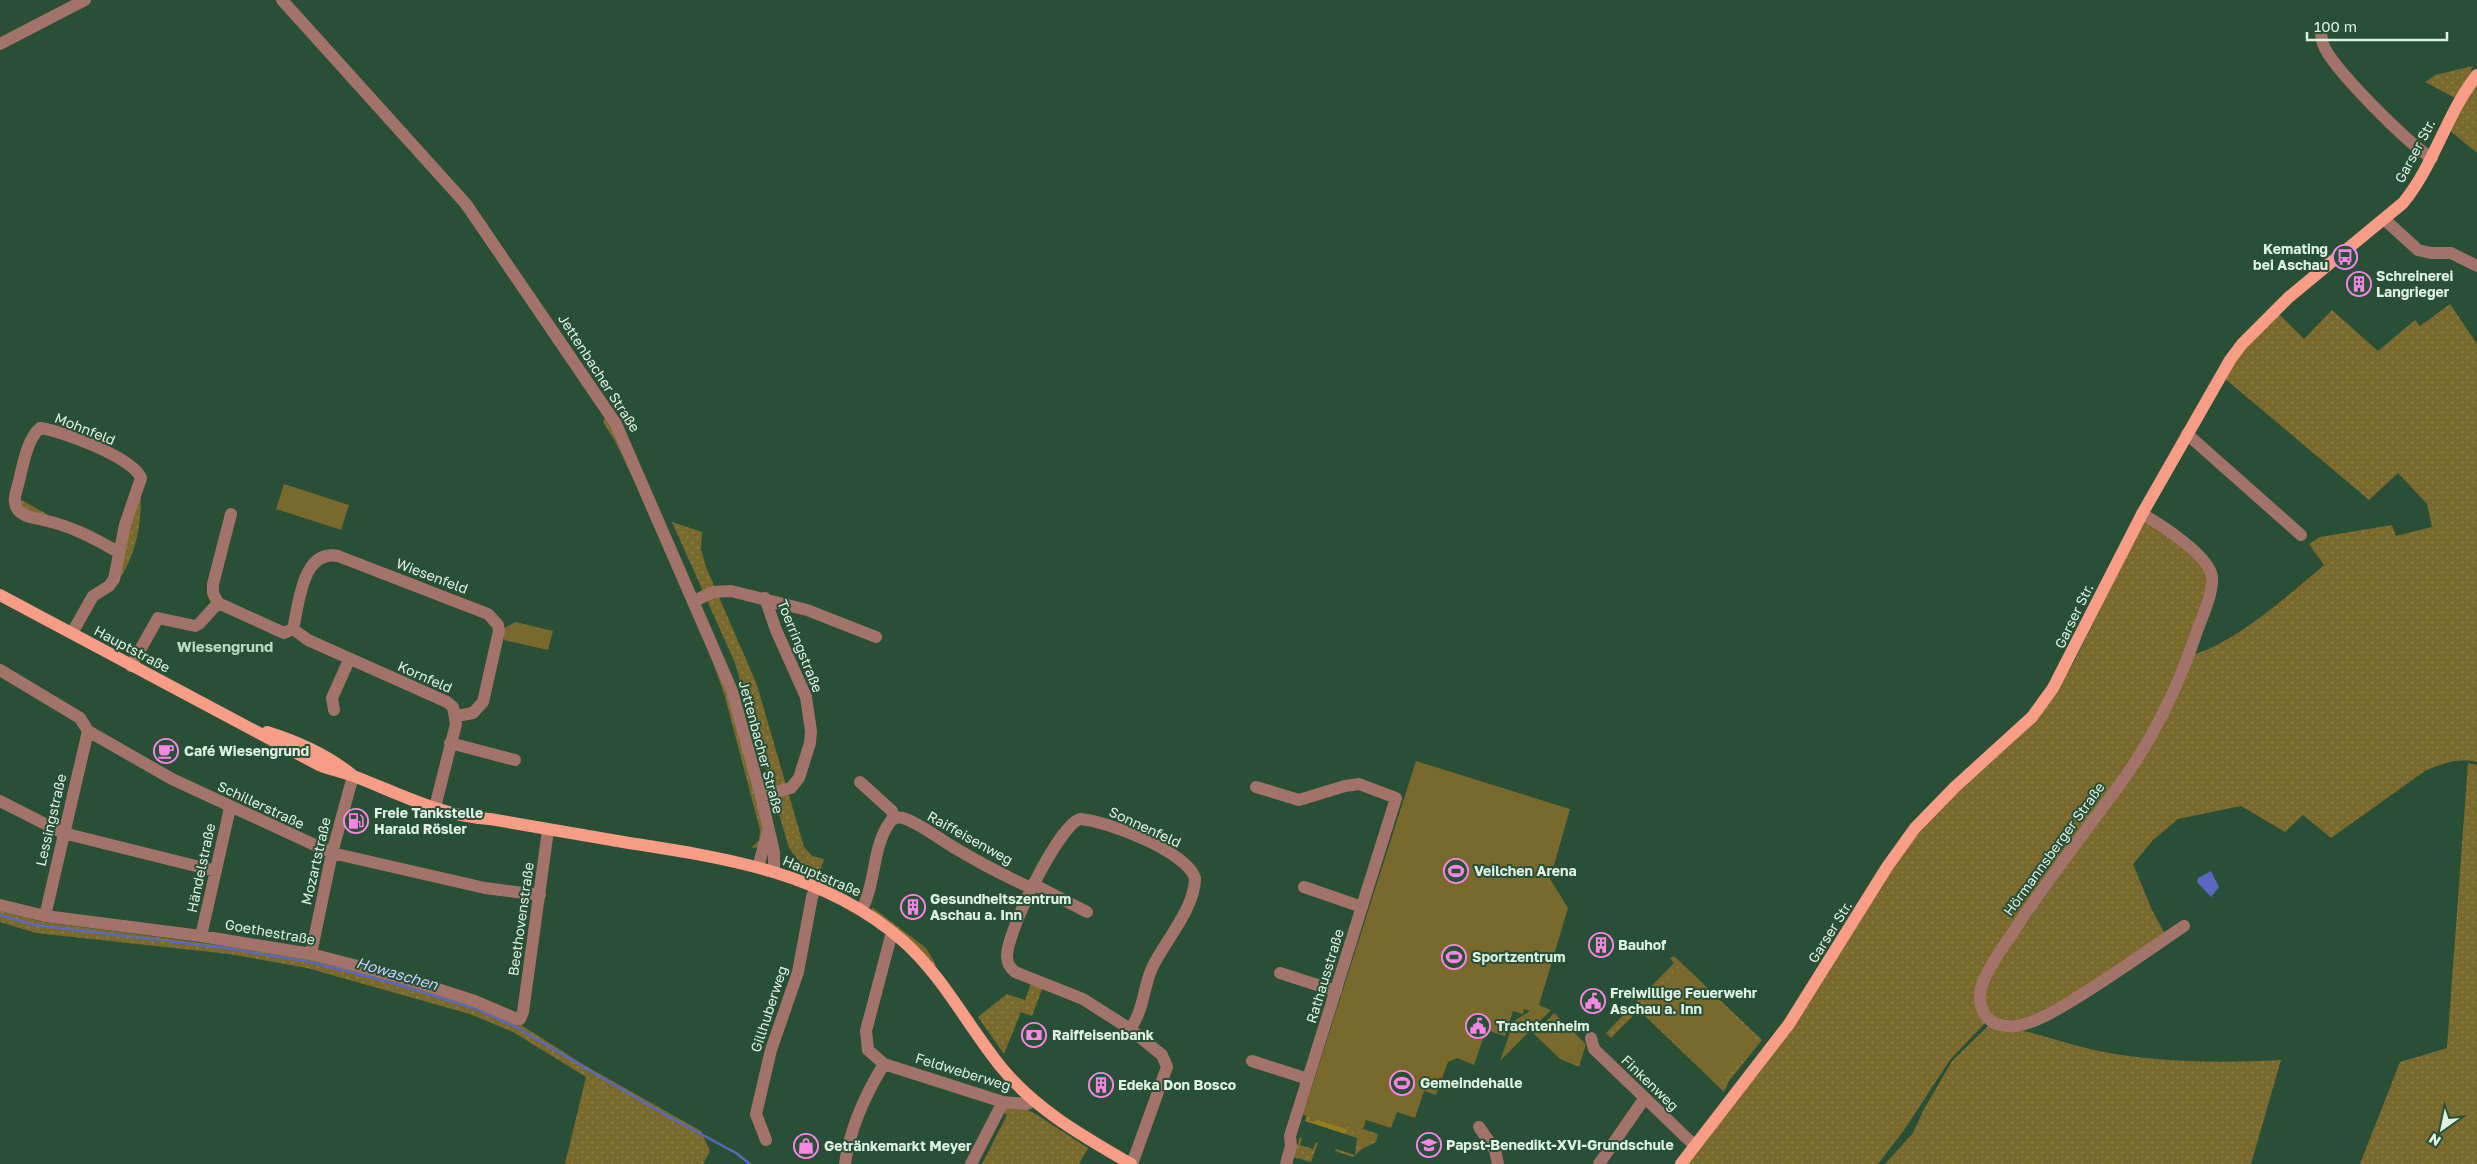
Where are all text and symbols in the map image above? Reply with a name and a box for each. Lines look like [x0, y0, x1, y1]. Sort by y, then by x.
scale bar [2307, 10, 2447, 42]
text: 100 m [2314, 17, 2357, 35]
street label: Garser Str. [2391, 116, 2438, 186]
place label: Kemating bei Aschau [2253, 240, 2328, 273]
bus stop icon: Kemating bei Aschau [2332, 244, 2358, 270]
place label: Schreinerei Langrieger [2376, 267, 2453, 300]
building icon: Schreinerei Langrieger [2346, 271, 2372, 297]
street label: Jettenbacher Straße [555, 311, 644, 435]
street label: Mohnfeld [52, 409, 118, 448]
street label: Wiesenfeld [394, 554, 470, 597]
street label: Garser Str. [2051, 581, 2097, 651]
street label: Toerringstraße [774, 597, 827, 695]
street label: Hauptstraße [91, 621, 173, 676]
district label: Wiesengrund [177, 637, 273, 655]
street label: Kornfeld [395, 657, 455, 696]
street label: Jettenbacher Straße [736, 678, 787, 815]
cafe icon: Café Wiesengrund [153, 738, 179, 764]
place label: Café Wiesengrund [184, 742, 309, 759]
street label: Lessingstraße [32, 772, 69, 868]
street label: Schillerstraße [215, 777, 307, 832]
street label: Hörmannsberger Straße [1999, 779, 2108, 919]
street label: Sonnenfeld [1107, 802, 1184, 851]
place label: Freie Tankstelle Harald Rösler [374, 804, 483, 837]
street label: Raiffeisenweg [925, 807, 1016, 868]
fuel station icon: Freie Tankstelle Harald Rösler [343, 808, 369, 834]
street label: Mozartstraße [297, 815, 334, 906]
street label: Händelstraße [183, 822, 218, 914]
street label: Hauptstraße [780, 851, 864, 900]
sports icon: Veilchen Arena [1443, 858, 1469, 884]
street label: Beethovenstraße [504, 861, 537, 977]
place label: Veilchen Arena [1474, 862, 1577, 879]
place label: Gesundheitszentrum Aschau a. Inn [930, 890, 1071, 923]
building icon: Gesundheitszentrum Aschau a. Inn [900, 894, 926, 920]
street label: Garser Str. [1804, 898, 1855, 966]
street label: Goethestraße [224, 915, 316, 948]
street label: Rathausstraße [1302, 927, 1347, 1025]
building icon: Bauhof [1588, 932, 1614, 958]
place label: Bauhof [1618, 936, 1667, 953]
sports icon: Sportzentrum [1441, 944, 1467, 970]
place label: Sportzentrum [1472, 948, 1565, 965]
water label: Howaschen [354, 953, 441, 993]
street label: Gillhuberweg [747, 963, 791, 1054]
place label: Freiwillige Feuerwehr Aschau a. Inn [1610, 984, 1758, 1017]
public building icon: Freiwillige Feuerwehr Aschau a. Inn [1580, 988, 1606, 1014]
public building icon: Trachtenheim [1465, 1013, 1491, 1039]
place label: Trachtenheim [1496, 1017, 1590, 1034]
bank icon: Raiffeisenbank [1021, 1022, 1047, 1048]
place label: Raiffeisenbank [1052, 1026, 1154, 1043]
street label: Feldweberweg [913, 1049, 1013, 1094]
street label: Finkenweg [1618, 1051, 1682, 1114]
sports icon: Gemeindehalle [1389, 1070, 1415, 1096]
building icon: Edeka Don Bosco [1088, 1072, 1114, 1098]
place label: Gemeindehalle [1420, 1074, 1522, 1091]
place label: Edeka Don Bosco [1118, 1076, 1236, 1093]
north arrow [2417, 1104, 2467, 1154]
text: N [2426, 1130, 2444, 1150]
school or university icon: Papst-Benedikt-XVI-Grundschule [1416, 1132, 1442, 1158]
shop icon: Getränkemarkt Meyer [793, 1133, 819, 1159]
place label: Papst-Benedikt-XVI-Grundschule [1446, 1136, 1674, 1153]
place label: Getränkemarkt Meyer [824, 1137, 972, 1154]

